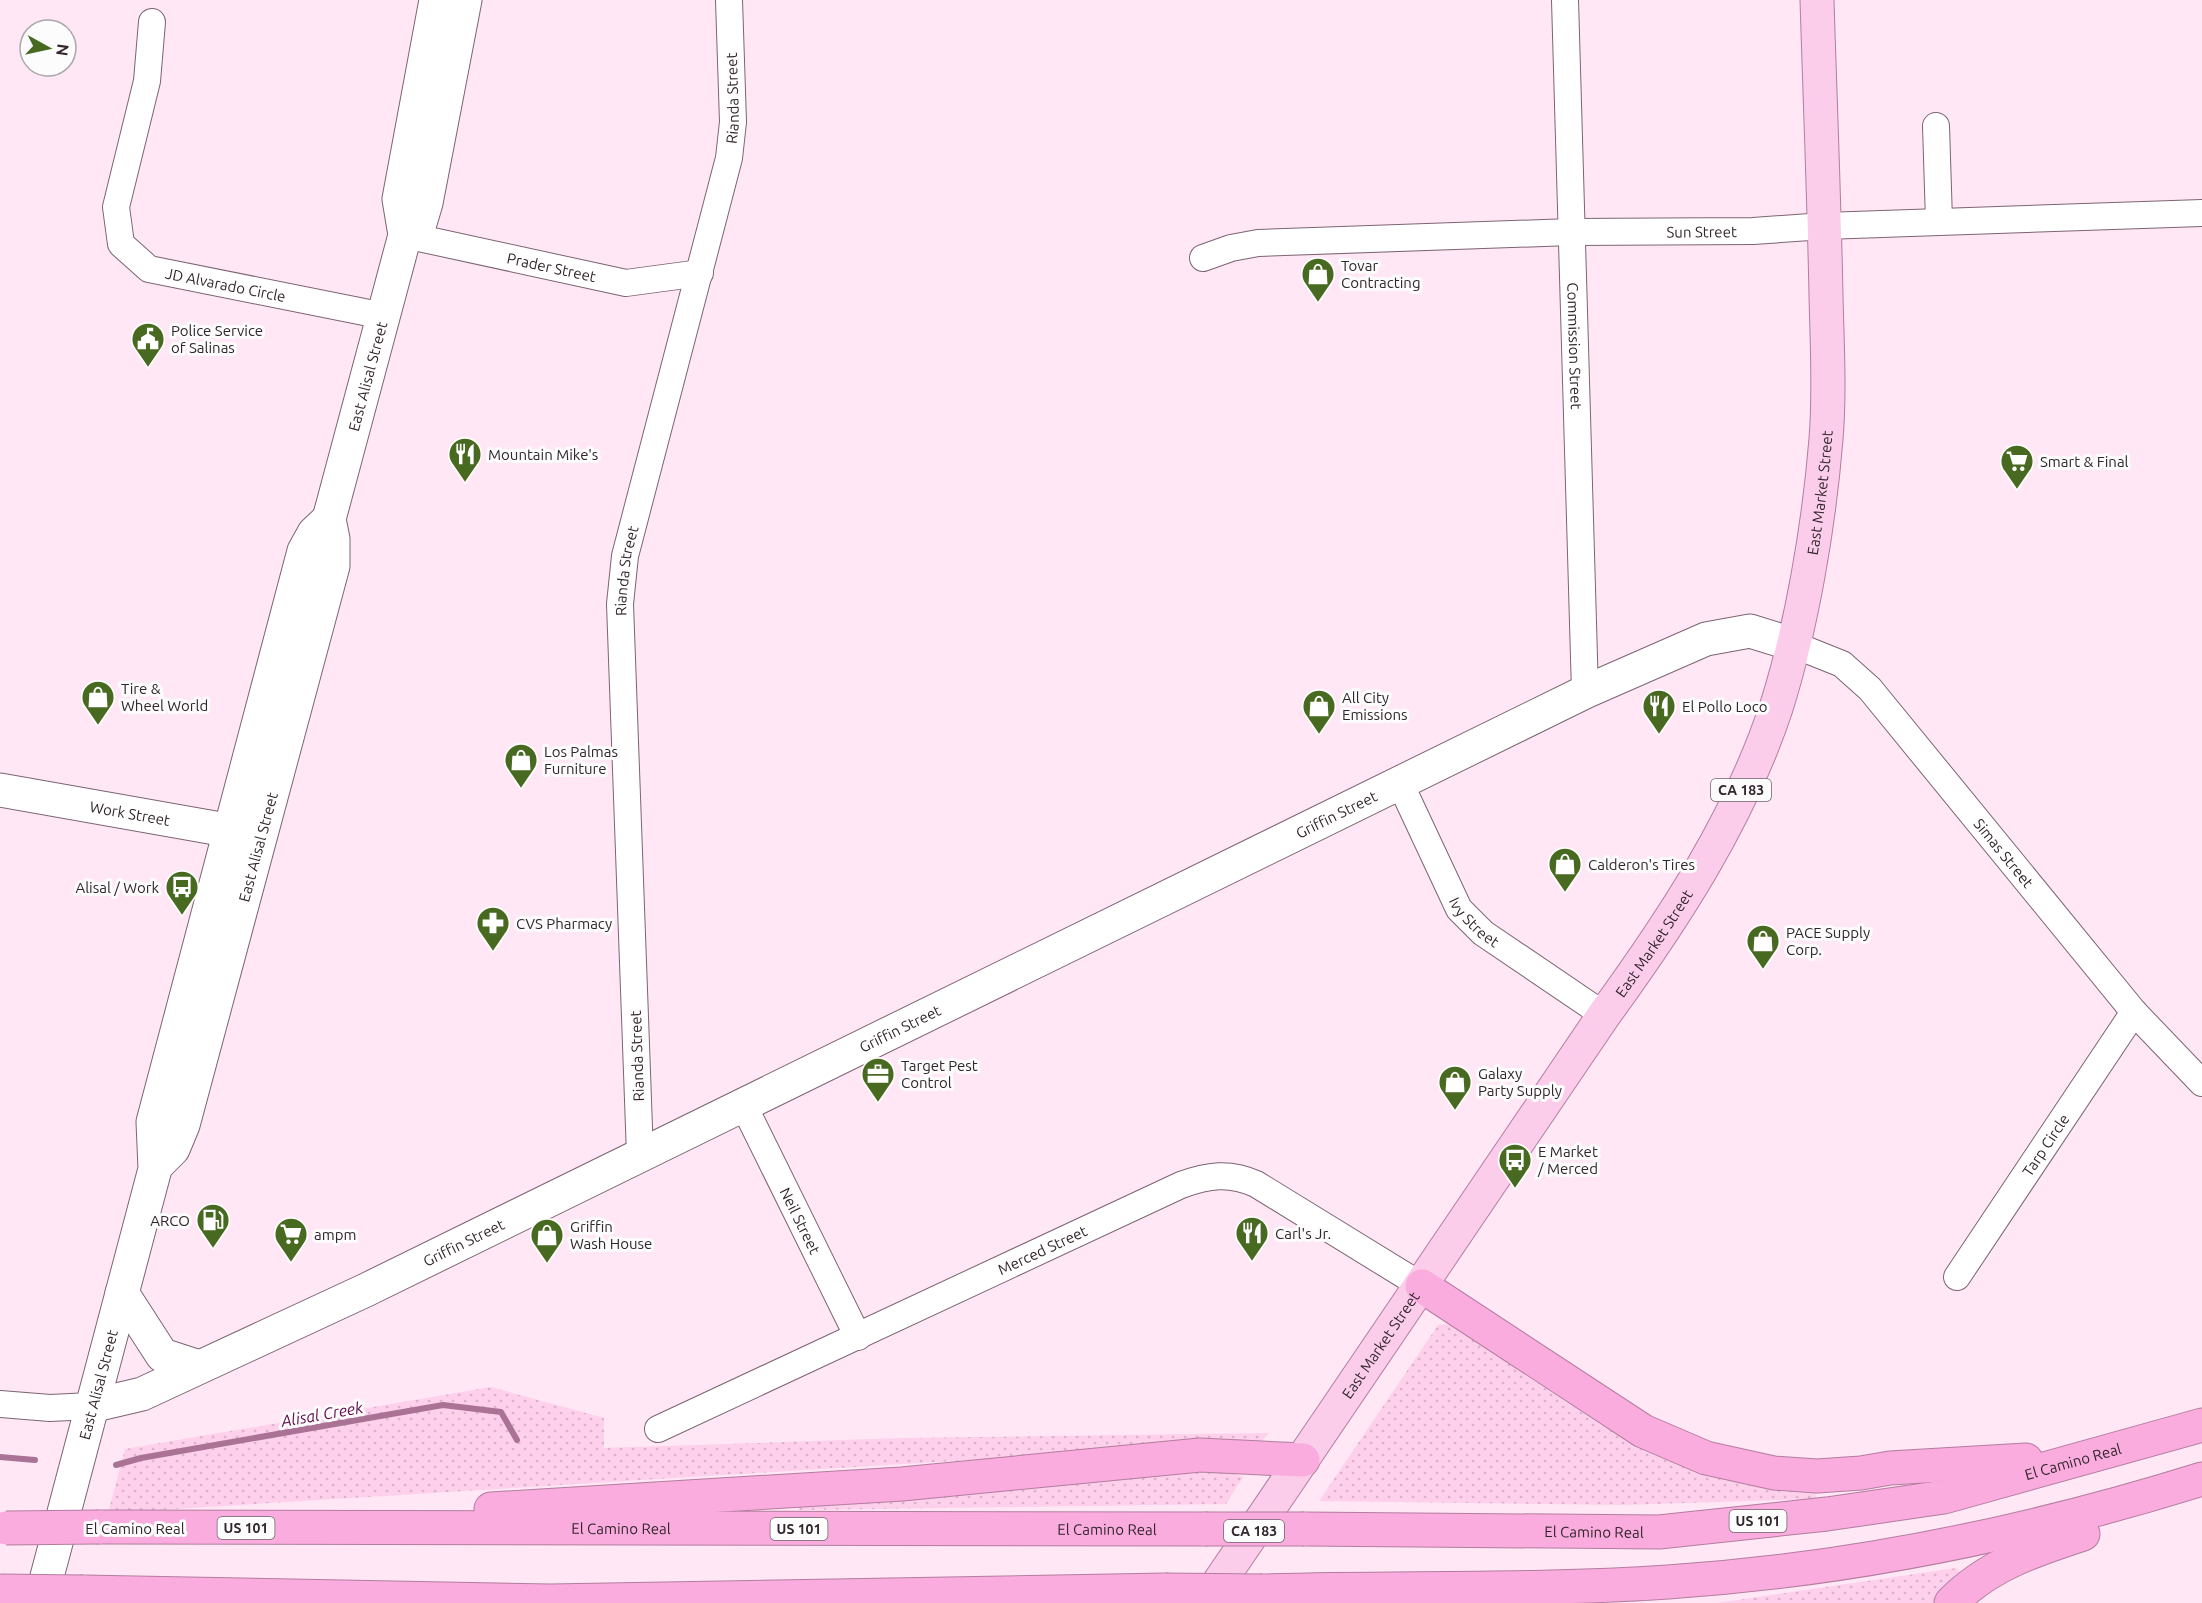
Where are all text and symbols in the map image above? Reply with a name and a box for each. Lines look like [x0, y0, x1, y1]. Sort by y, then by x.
north arrow [18, 18, 78, 78]
text: N [53, 43, 73, 57]
street label: Rianda Street [722, 52, 742, 145]
street label: Sun Street [1666, 223, 1737, 240]
street label: Prader Street [506, 249, 598, 285]
shop icon: Tovar Contracting [1300, 256, 1336, 303]
place label: Tovar Contracting [1341, 257, 1421, 291]
street label: JD Alvarado Circle [164, 264, 287, 305]
street label: Commission Street [1565, 282, 1585, 410]
street label: East Alisal Street [344, 319, 390, 433]
public building icon: Police Service of Salinas [130, 321, 166, 368]
place label: Police Service of Salinas [171, 322, 263, 356]
street label: East Market Street [1803, 430, 1835, 556]
restaurant icon: Mountain Mike's [447, 436, 483, 483]
supermarket icon: Smart & Final [1999, 443, 2035, 490]
place label: Mountain Mike's [488, 446, 598, 463]
place label: Smart & Final [2040, 453, 2129, 470]
street label: Rianda Street [611, 524, 641, 616]
shop icon: Tire & Wheel World [80, 679, 116, 726]
place label: Tire & Wheel World [121, 680, 208, 714]
shop icon: All City Emissions [1301, 688, 1337, 735]
restaurant icon: El Pollo Loco [1641, 688, 1677, 735]
place label: All City Emissions [1342, 689, 1408, 723]
place label: El Pollo Loco [1682, 698, 1768, 715]
shop icon: Los Palmas Furniture [503, 742, 539, 789]
place label: Los Palmas Furniture [544, 743, 618, 777]
road number: CA 183 [1711, 779, 1771, 801]
street label: Griffin Street [1293, 787, 1380, 841]
street label: East Alisal Street [235, 790, 280, 904]
street label: Work Street [89, 798, 171, 828]
street label: Simas Street [1971, 815, 2037, 891]
shop icon: Calderon's Tires [1547, 846, 1583, 893]
place label: Calderon's Tires [1588, 856, 1695, 873]
bus stop icon: Alisal / Work [164, 869, 200, 916]
place label: Alisal / Work [75, 879, 159, 896]
street label: East Market Street [1612, 886, 1696, 1000]
street label: Ivy Street [1446, 894, 1503, 950]
pharmacy icon: CVS Pharmacy [475, 905, 511, 952]
place label: CVS Pharmacy [516, 915, 612, 932]
shop icon: PACE Supply Corp. [1745, 923, 1781, 970]
place label: PACE Supply Corp. [1786, 924, 1870, 958]
street label: Griffin Street [856, 1001, 943, 1055]
street label: Rianda Street [627, 1010, 647, 1102]
office icon: Target Pest Control [860, 1056, 896, 1103]
place label: Target Pest Control [901, 1057, 978, 1091]
shop icon: Galaxy Party Supply [1437, 1064, 1473, 1111]
place label: Galaxy Party Supply [1478, 1065, 1562, 1099]
street label: Tarp Circle [2018, 1110, 2072, 1179]
bus stop icon: E Market / Merced [1497, 1142, 1533, 1189]
place label: E Market / Merced [1537, 1143, 1598, 1177]
street label: Neil Street [777, 1185, 824, 1257]
fuel station icon: ARCO [195, 1202, 231, 1249]
place label: ARCO [150, 1212, 190, 1229]
street label: Griffin Street [420, 1215, 507, 1269]
restaurant icon: Carl's Jr. [1234, 1215, 1270, 1262]
supermarket icon: ampm [273, 1216, 309, 1263]
shop icon: Griffin Wash House [529, 1217, 565, 1264]
place label: Griffin Wash House [570, 1218, 652, 1252]
street label: Merced Street [995, 1222, 1090, 1278]
place label: Carl's Jr. [1275, 1225, 1331, 1242]
place label: ampm [314, 1226, 356, 1243]
street label: East Market Street [1338, 1288, 1422, 1401]
street label: East Alisal Street [75, 1328, 121, 1441]
water label: Alisal Creek [279, 1398, 365, 1430]
street label: El Camino Real [2023, 1439, 2123, 1483]
road number: US 101 [1730, 1510, 1786, 1532]
road number: US 101 [218, 1517, 274, 1539]
road number: US 101 [770, 1518, 828, 1540]
street label: El Camino Real [571, 1519, 671, 1537]
street label: El Camino Real [85, 1520, 185, 1537]
street label: El Camino Real [1057, 1520, 1157, 1537]
road number: CA 183 [1224, 1520, 1284, 1542]
street label: El Camino Real [1544, 1523, 1644, 1540]

